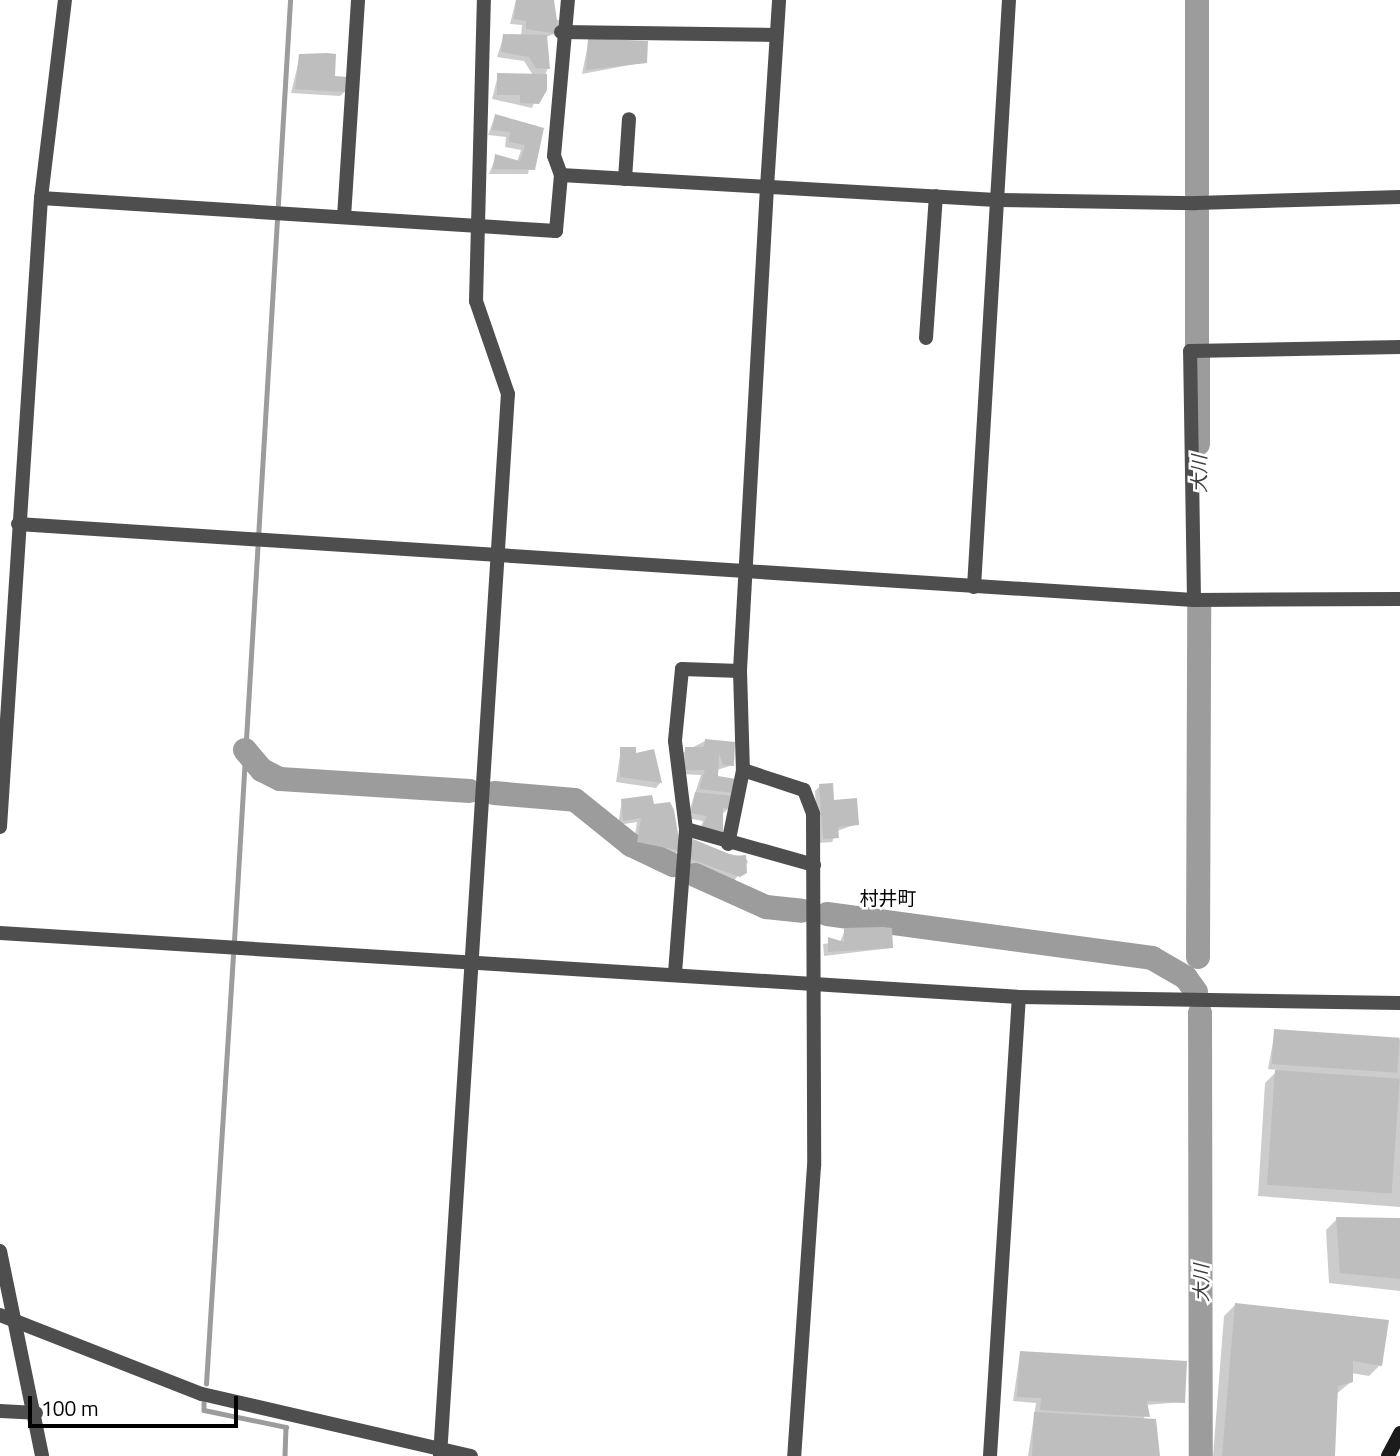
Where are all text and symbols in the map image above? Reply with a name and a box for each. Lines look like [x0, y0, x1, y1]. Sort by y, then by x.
water label: 大川 [1188, 455, 1210, 493]
district label: 村井町 [860, 887, 916, 909]
water label: 大川 [1190, 1264, 1212, 1302]
scale bar [32, 1382, 242, 1426]
text: 100 m [41, 1392, 98, 1424]

